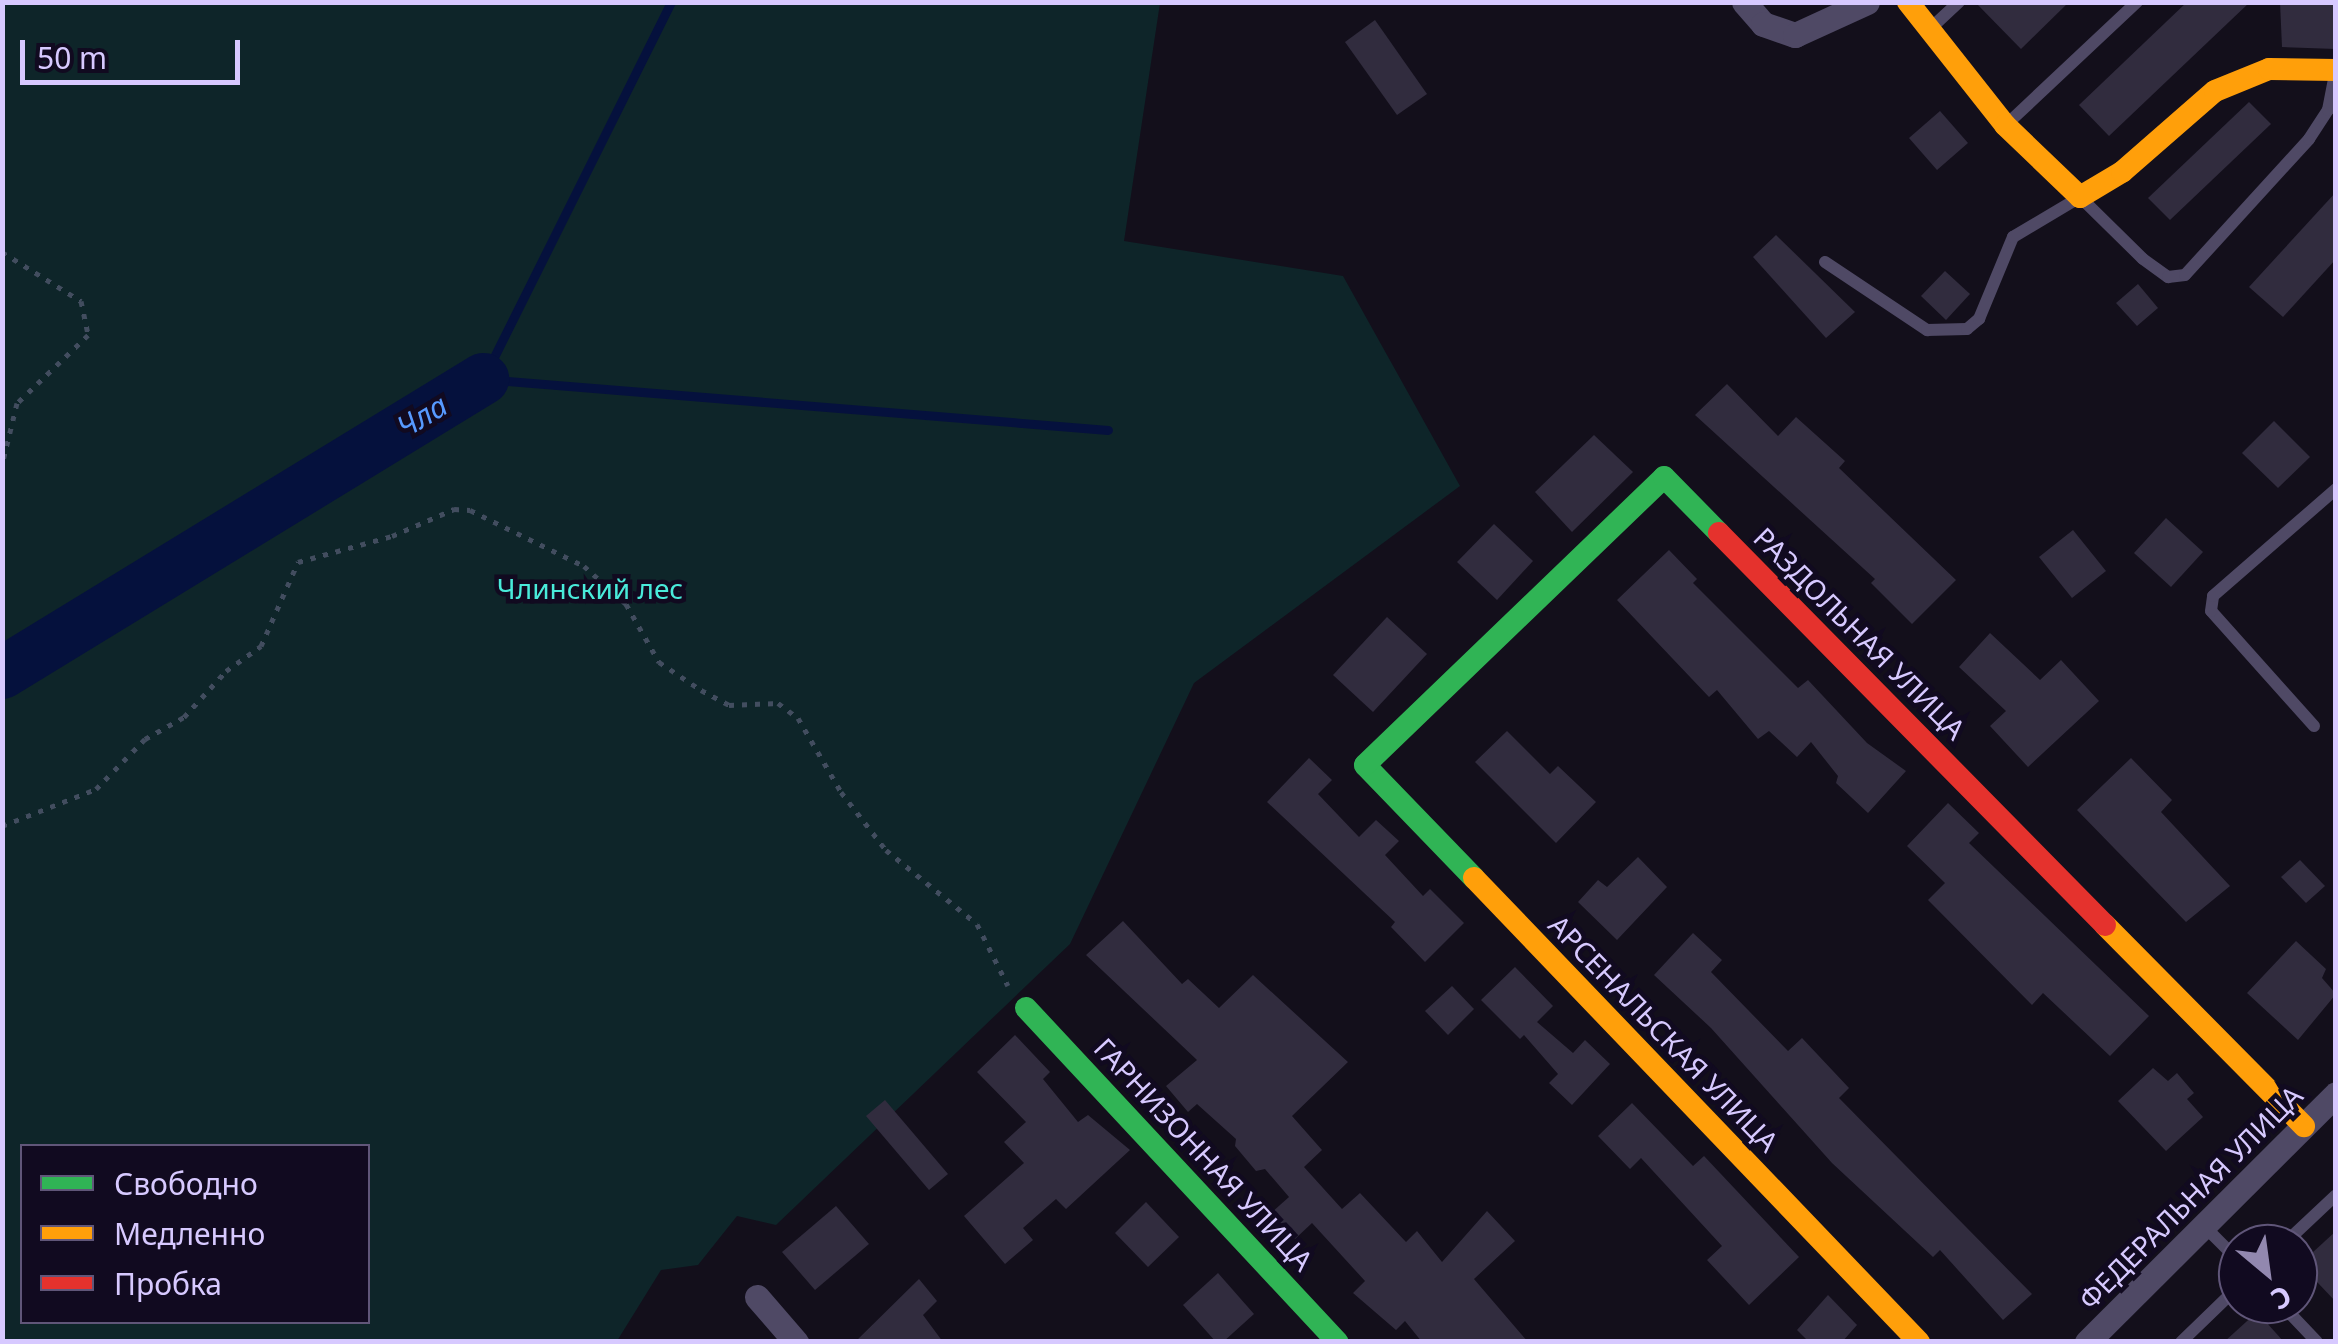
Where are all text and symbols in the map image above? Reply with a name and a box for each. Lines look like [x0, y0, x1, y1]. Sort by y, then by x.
scale bar [25, 20, 245, 82]
text: 50 m [37, 37, 107, 78]
water label: Чла [390, 387, 454, 445]
street label: РАЗДОЛЬНАЯ УЛИЦА [1747, 520, 1973, 746]
park label: Члинский лес [497, 571, 683, 605]
street label: АРСЕНАЛЬСКАЯ УЛИЦА [1542, 908, 1786, 1158]
street label: ГАРНИЗОННАЯ УЛИЦА [1088, 1031, 1320, 1277]
street label: ФЕДЕРАЛЬНАЯ УЛИЦА [2071, 1078, 2309, 1316]
legend [20, 1144, 370, 1324]
text: Свободно [114, 1163, 258, 1204]
text: Медленно [114, 1213, 265, 1254]
north arrow [2218, 1224, 2318, 1324]
text: Пробка [114, 1263, 222, 1304]
text: С [2264, 1277, 2299, 1319]

